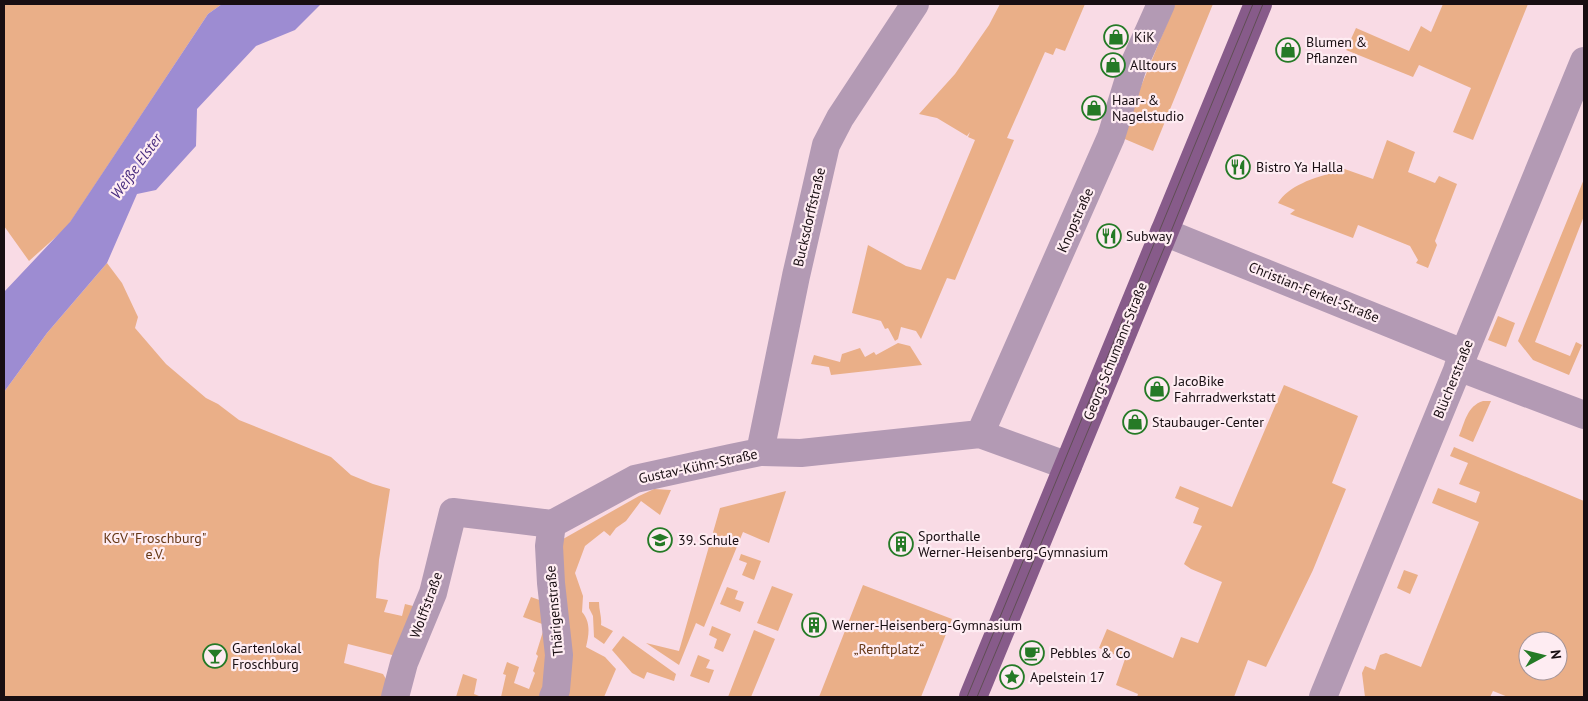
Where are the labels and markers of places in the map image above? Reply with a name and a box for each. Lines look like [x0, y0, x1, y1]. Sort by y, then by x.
shop icon: KiK [1103, 24, 1129, 50]
place label: KiK [1134, 28, 1155, 46]
place label: Blumen & Pflanzen [1306, 33, 1367, 67]
shop icon: Blumen & Pflanzen [1275, 37, 1301, 63]
shop icon: Alltours [1100, 52, 1126, 78]
place label: Alltours [1130, 56, 1177, 74]
place label: Haar- & Nagelstudio [1112, 91, 1184, 125]
shop icon: Haar- & Nagelstudio [1081, 95, 1107, 121]
restaurant icon: Bistro Ya Halla [1225, 154, 1251, 180]
place label: Bistro Ya Halla [1256, 158, 1343, 176]
restaurant icon: Subway [1096, 223, 1122, 249]
place label: Subway [1126, 227, 1173, 245]
place label: JacoBike Fahrradwerkstatt [1173, 372, 1276, 406]
shop icon: JacoBike Fahrradwerkstatt [1144, 376, 1170, 402]
shop icon: Staubauger-Center [1122, 409, 1148, 435]
place label: Staubauger-Center [1152, 413, 1264, 431]
school or university icon: 39. Schule [647, 527, 673, 553]
place label: Sporthalle Werner-Heisenberg-Gymnasium [918, 527, 1108, 561]
place label: 39. Schule [678, 531, 739, 549]
building icon: Sporthalle Werner-Heisenberg-Gymnasium [888, 531, 914, 557]
building icon: Werner-Heisenberg-Gymnasium [801, 612, 827, 638]
place label: Werner-Heisenberg-Gymnasium [832, 616, 1022, 634]
place label: Gartenlokal Froschburg [232, 639, 301, 673]
cafe icon: Pebbles & Co [1019, 640, 1045, 666]
bar icon: Gartenlokal Froschburg [202, 643, 228, 669]
place label: Pebbles & Co [1050, 644, 1131, 662]
place icon: Apelstein 17 [999, 664, 1025, 690]
place label: Apelstein 17 [1030, 668, 1105, 686]

